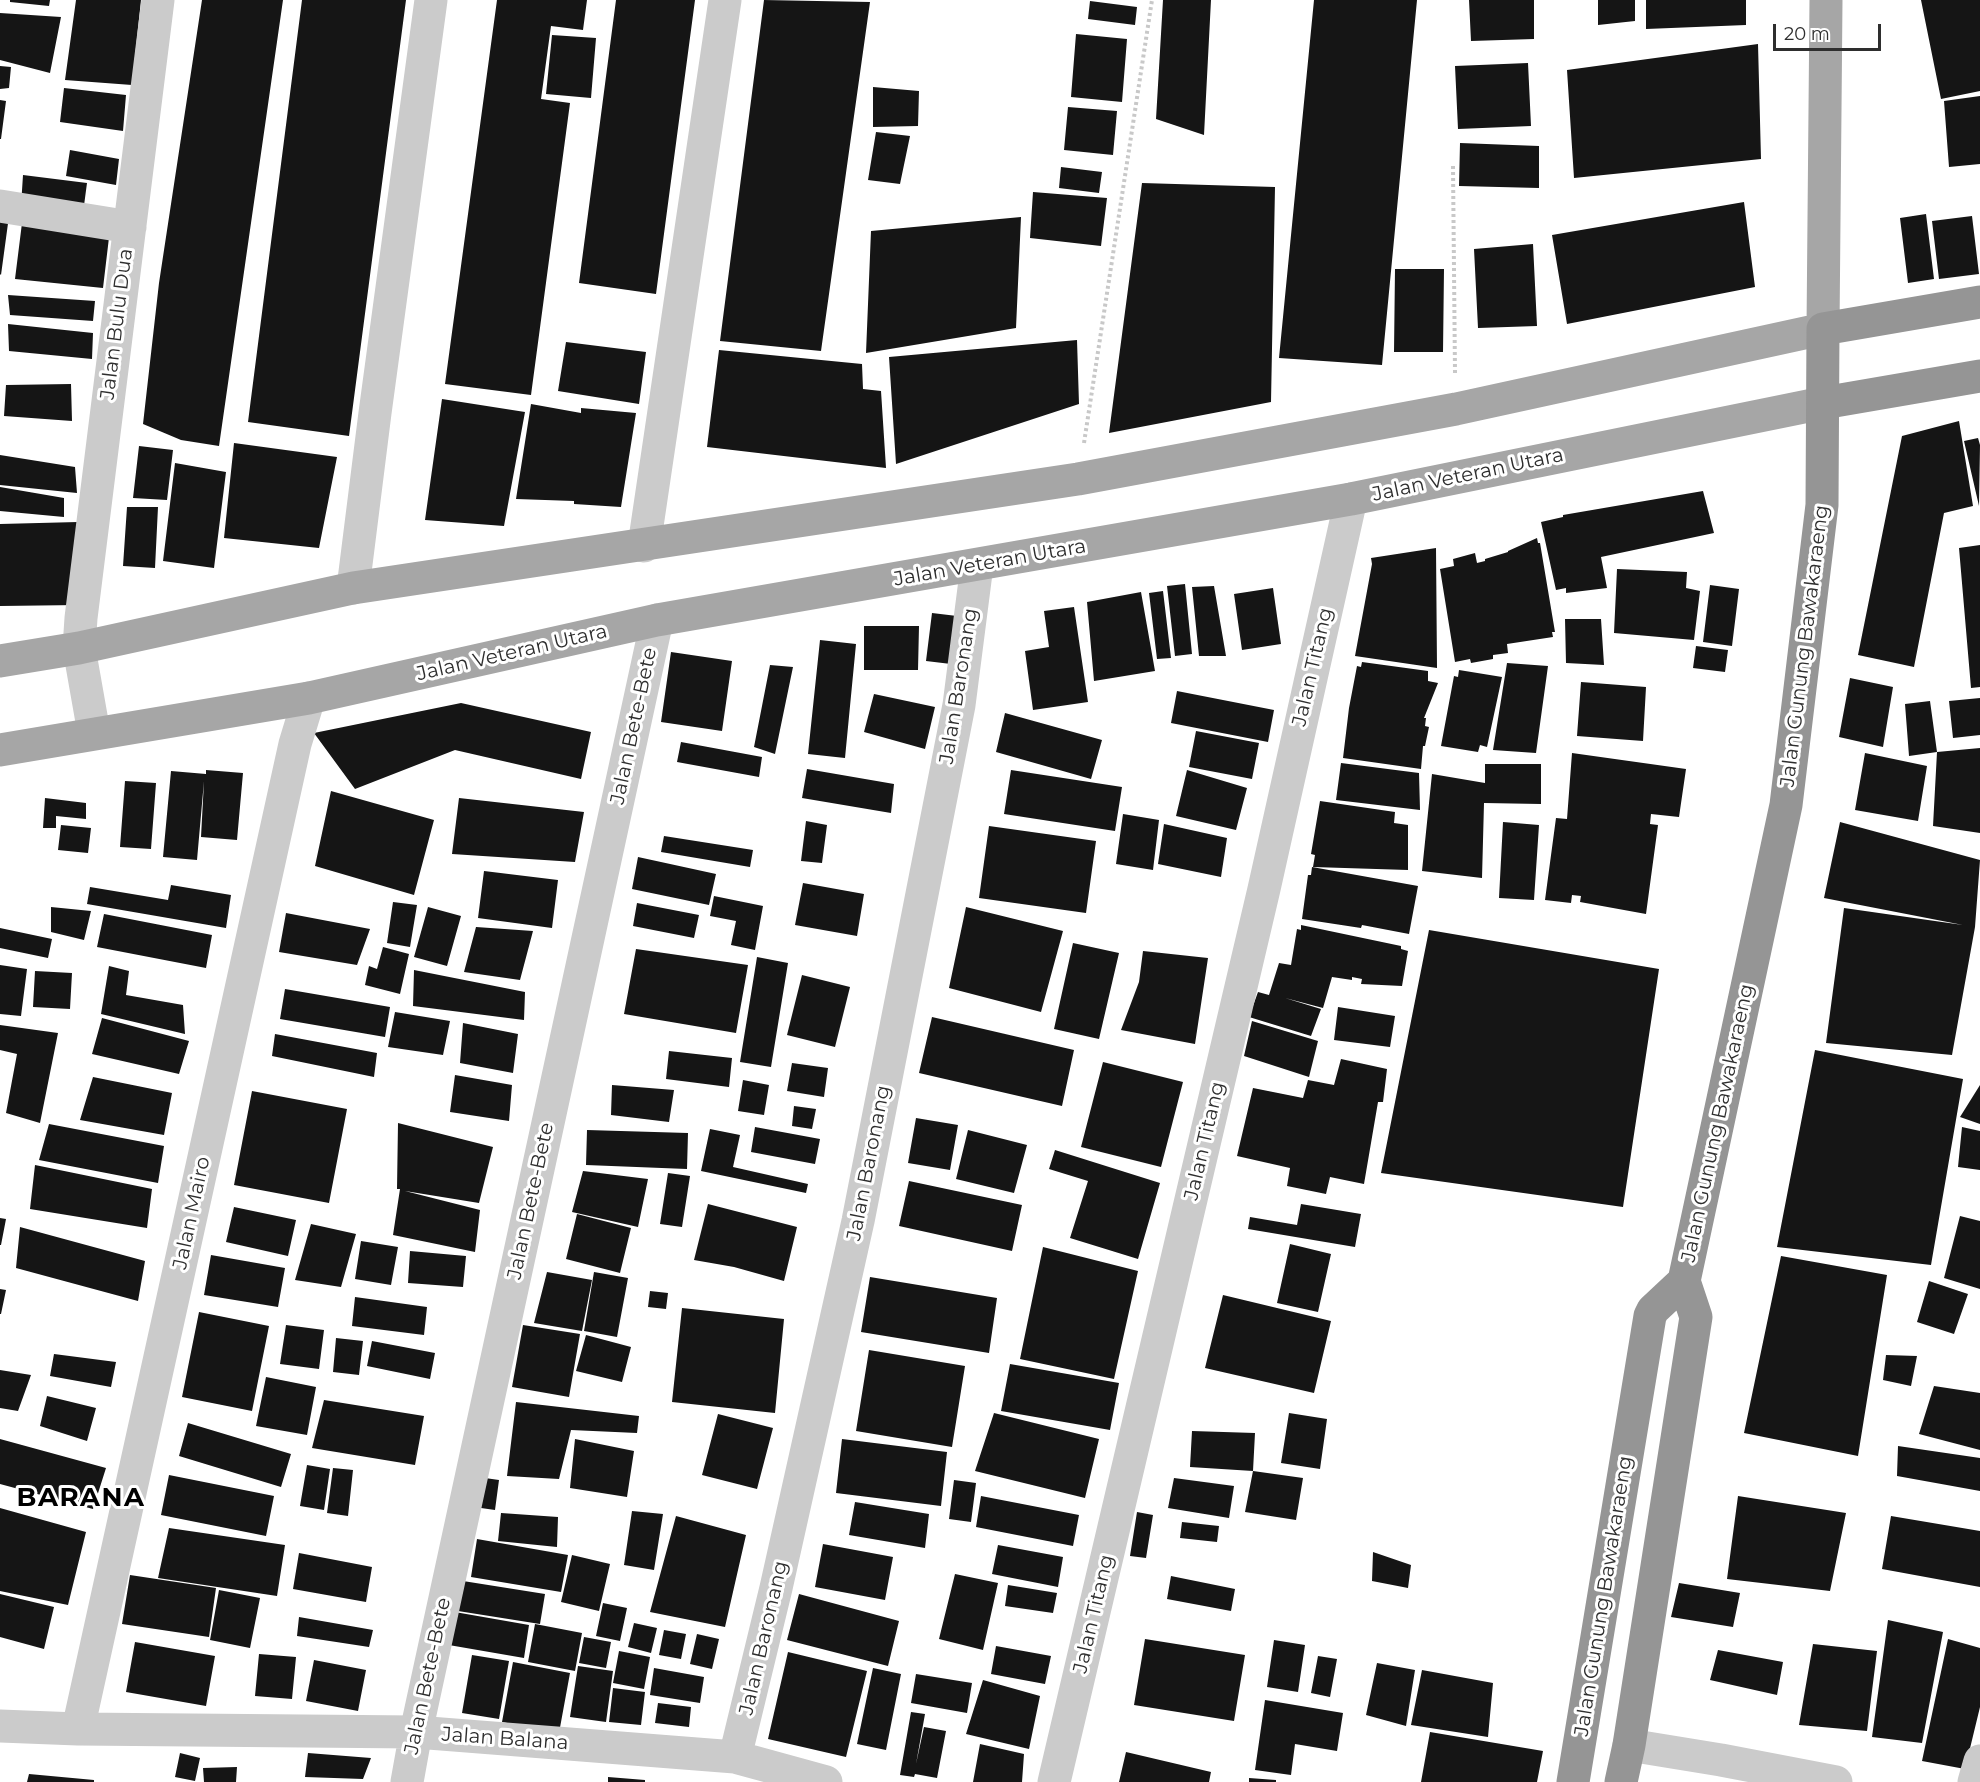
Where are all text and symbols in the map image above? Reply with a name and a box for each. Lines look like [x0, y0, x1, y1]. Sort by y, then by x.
scale bar [1776, 12, 1884, 50]
text: 20 m [1784, 23, 1830, 45]
street label: Jalan Bulu Dua [96, 247, 138, 401]
street label: Jalan Veteran Utara [1370, 443, 1566, 507]
street label: Jalan Gunung Bawakaraeng [1776, 504, 1834, 788]
street label: Jalan Veteran Utara [892, 534, 1088, 592]
street label: Jalan Titang [1288, 605, 1338, 729]
street label: Jalan Baronang [935, 606, 983, 766]
street label: Jalan Veteran Utara [414, 619, 610, 687]
street label: Jalan Bete-Bete [606, 645, 662, 807]
street label: Jalan Gunung Bawakaraeng [1677, 982, 1759, 1264]
street label: Jalan Titang [1180, 1079, 1230, 1203]
street label: Jalan Baronang [842, 1083, 896, 1243]
street label: Jalan Bete-Bete [503, 1120, 559, 1282]
street label: Jalan Mairo [168, 1155, 216, 1271]
street label: Jalan Gunung Bawakaraeng [1570, 1454, 1638, 1738]
district label: BARANA [17, 1482, 145, 1514]
street label: Jalan Titang [1069, 1552, 1119, 1676]
street label: Jalan Baronang [735, 1559, 793, 1717]
street label: Jalan Bete-Bete [400, 1595, 456, 1757]
street label: Jalan Balana [441, 1723, 569, 1755]

